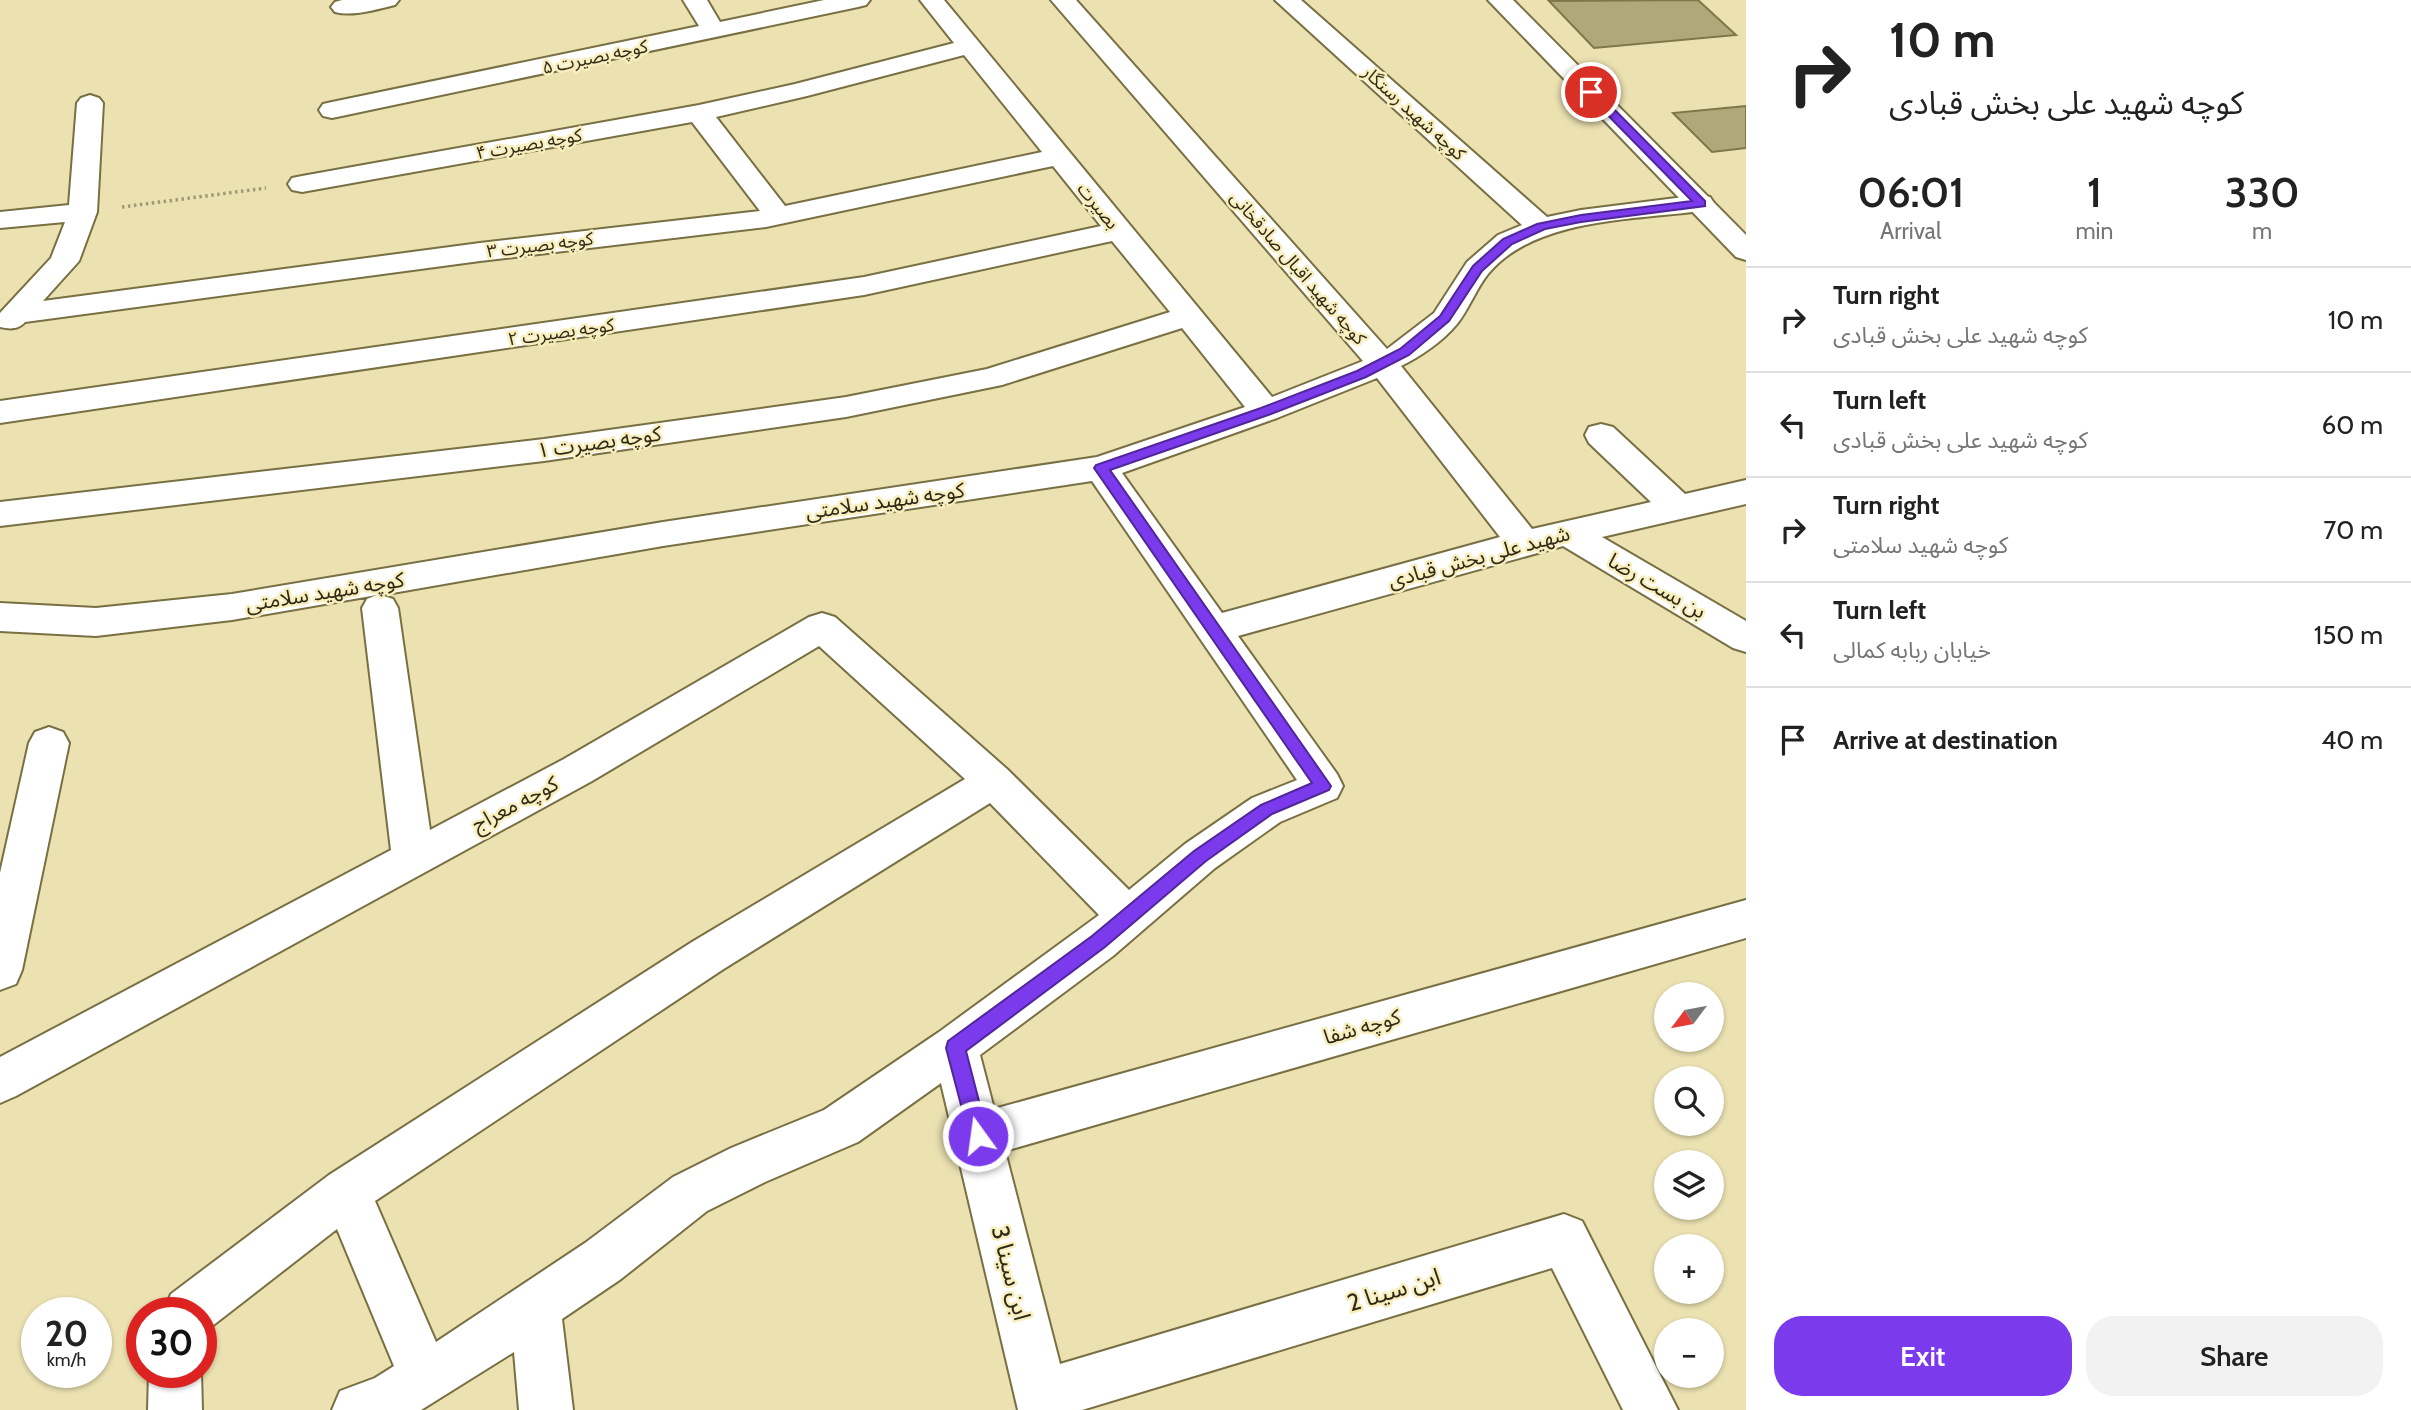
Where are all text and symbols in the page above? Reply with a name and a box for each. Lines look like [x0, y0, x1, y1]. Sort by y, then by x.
text: 10 m [1889, 10, 1995, 69]
icon: right [1774, 28, 1865, 119]
street label: کوچه بصیرت ۵ [540, 35, 650, 79]
street label: کوچه شهید رستگار [1357, 60, 1470, 165]
pin [1561, 62, 1621, 122]
icon: arrive [1572, 73, 1610, 111]
text: کوچه شهید علی بخش قبادی [1889, 83, 2244, 122]
street label: کوچه بصیرت ۴ [474, 124, 584, 164]
text: 06:01 [1857, 166, 1964, 218]
text: 1 [2087, 166, 2102, 218]
text: 330 [2225, 166, 2300, 218]
street label: بصیرت [1073, 178, 1123, 234]
street label: کوچه شهید اقبال صادقخانی [1225, 187, 1371, 350]
text: Arrival [1880, 217, 1941, 245]
text: min [2075, 217, 2113, 245]
text: m [2252, 217, 2272, 245]
street label: کوچه بصیرت ۳ [485, 227, 595, 263]
text: Turn right [1833, 279, 1939, 311]
icon: right [1774, 301, 1812, 339]
text: 10 m [2328, 304, 2383, 336]
street label: کوچه بصیرت ۲ [506, 314, 616, 350]
text: کوچه شهید علی بخش قبادی [1833, 321, 2088, 349]
text: Turn left [1833, 384, 1926, 416]
icon: left [1774, 406, 1812, 444]
text: 60 m [2321, 409, 2383, 441]
street label: کوچه بصیرت ۱ [535, 420, 663, 464]
text: کوچه شهید علی بخش قبادی [1833, 426, 2088, 454]
street label: کوچه شهید سلامتی [804, 477, 966, 525]
text: Turn right [1833, 489, 1939, 521]
icon: right [1774, 511, 1812, 549]
text: 70 m [2323, 514, 2383, 546]
street label: شهید علی بخش قبادی [1385, 520, 1572, 593]
text: کوچه شهید سلامتی [1833, 531, 2008, 559]
street label: بن بست رضا [1604, 547, 1711, 624]
street label: کوچه شهید سلامتی [244, 567, 406, 617]
text: Turn left [1833, 594, 1926, 626]
icon: left [1774, 616, 1812, 654]
text: 150 m [2314, 619, 2383, 651]
text: خیابان ربابه کمالی [1833, 636, 1991, 664]
icon: arrive [1774, 721, 1812, 759]
text: Arrive at destination [1833, 724, 2058, 756]
text: 40 m [2321, 724, 2383, 756]
street label: کوچه معراج [467, 770, 564, 839]
north arrow [1654, 982, 1724, 1052]
map controls [1654, 982, 1724, 1388]
street label: کوچه شفا [1321, 1004, 1404, 1050]
button: search [1654, 1066, 1724, 1136]
position arrow [941, 1099, 1015, 1173]
button: layers [1654, 1150, 1724, 1220]
street label: ابن سینا 3 [986, 1223, 1037, 1323]
button: + [1654, 1234, 1724, 1304]
street label: ابن سینا 2 [1344, 1262, 1444, 1317]
speed limit sign: 30 [126, 1297, 217, 1388]
text: 20 [45, 1312, 88, 1355]
button: Exit [1774, 1316, 2072, 1396]
button: Share [2086, 1316, 2383, 1396]
button: − [1654, 1318, 1724, 1388]
text: km/h [47, 1349, 86, 1371]

